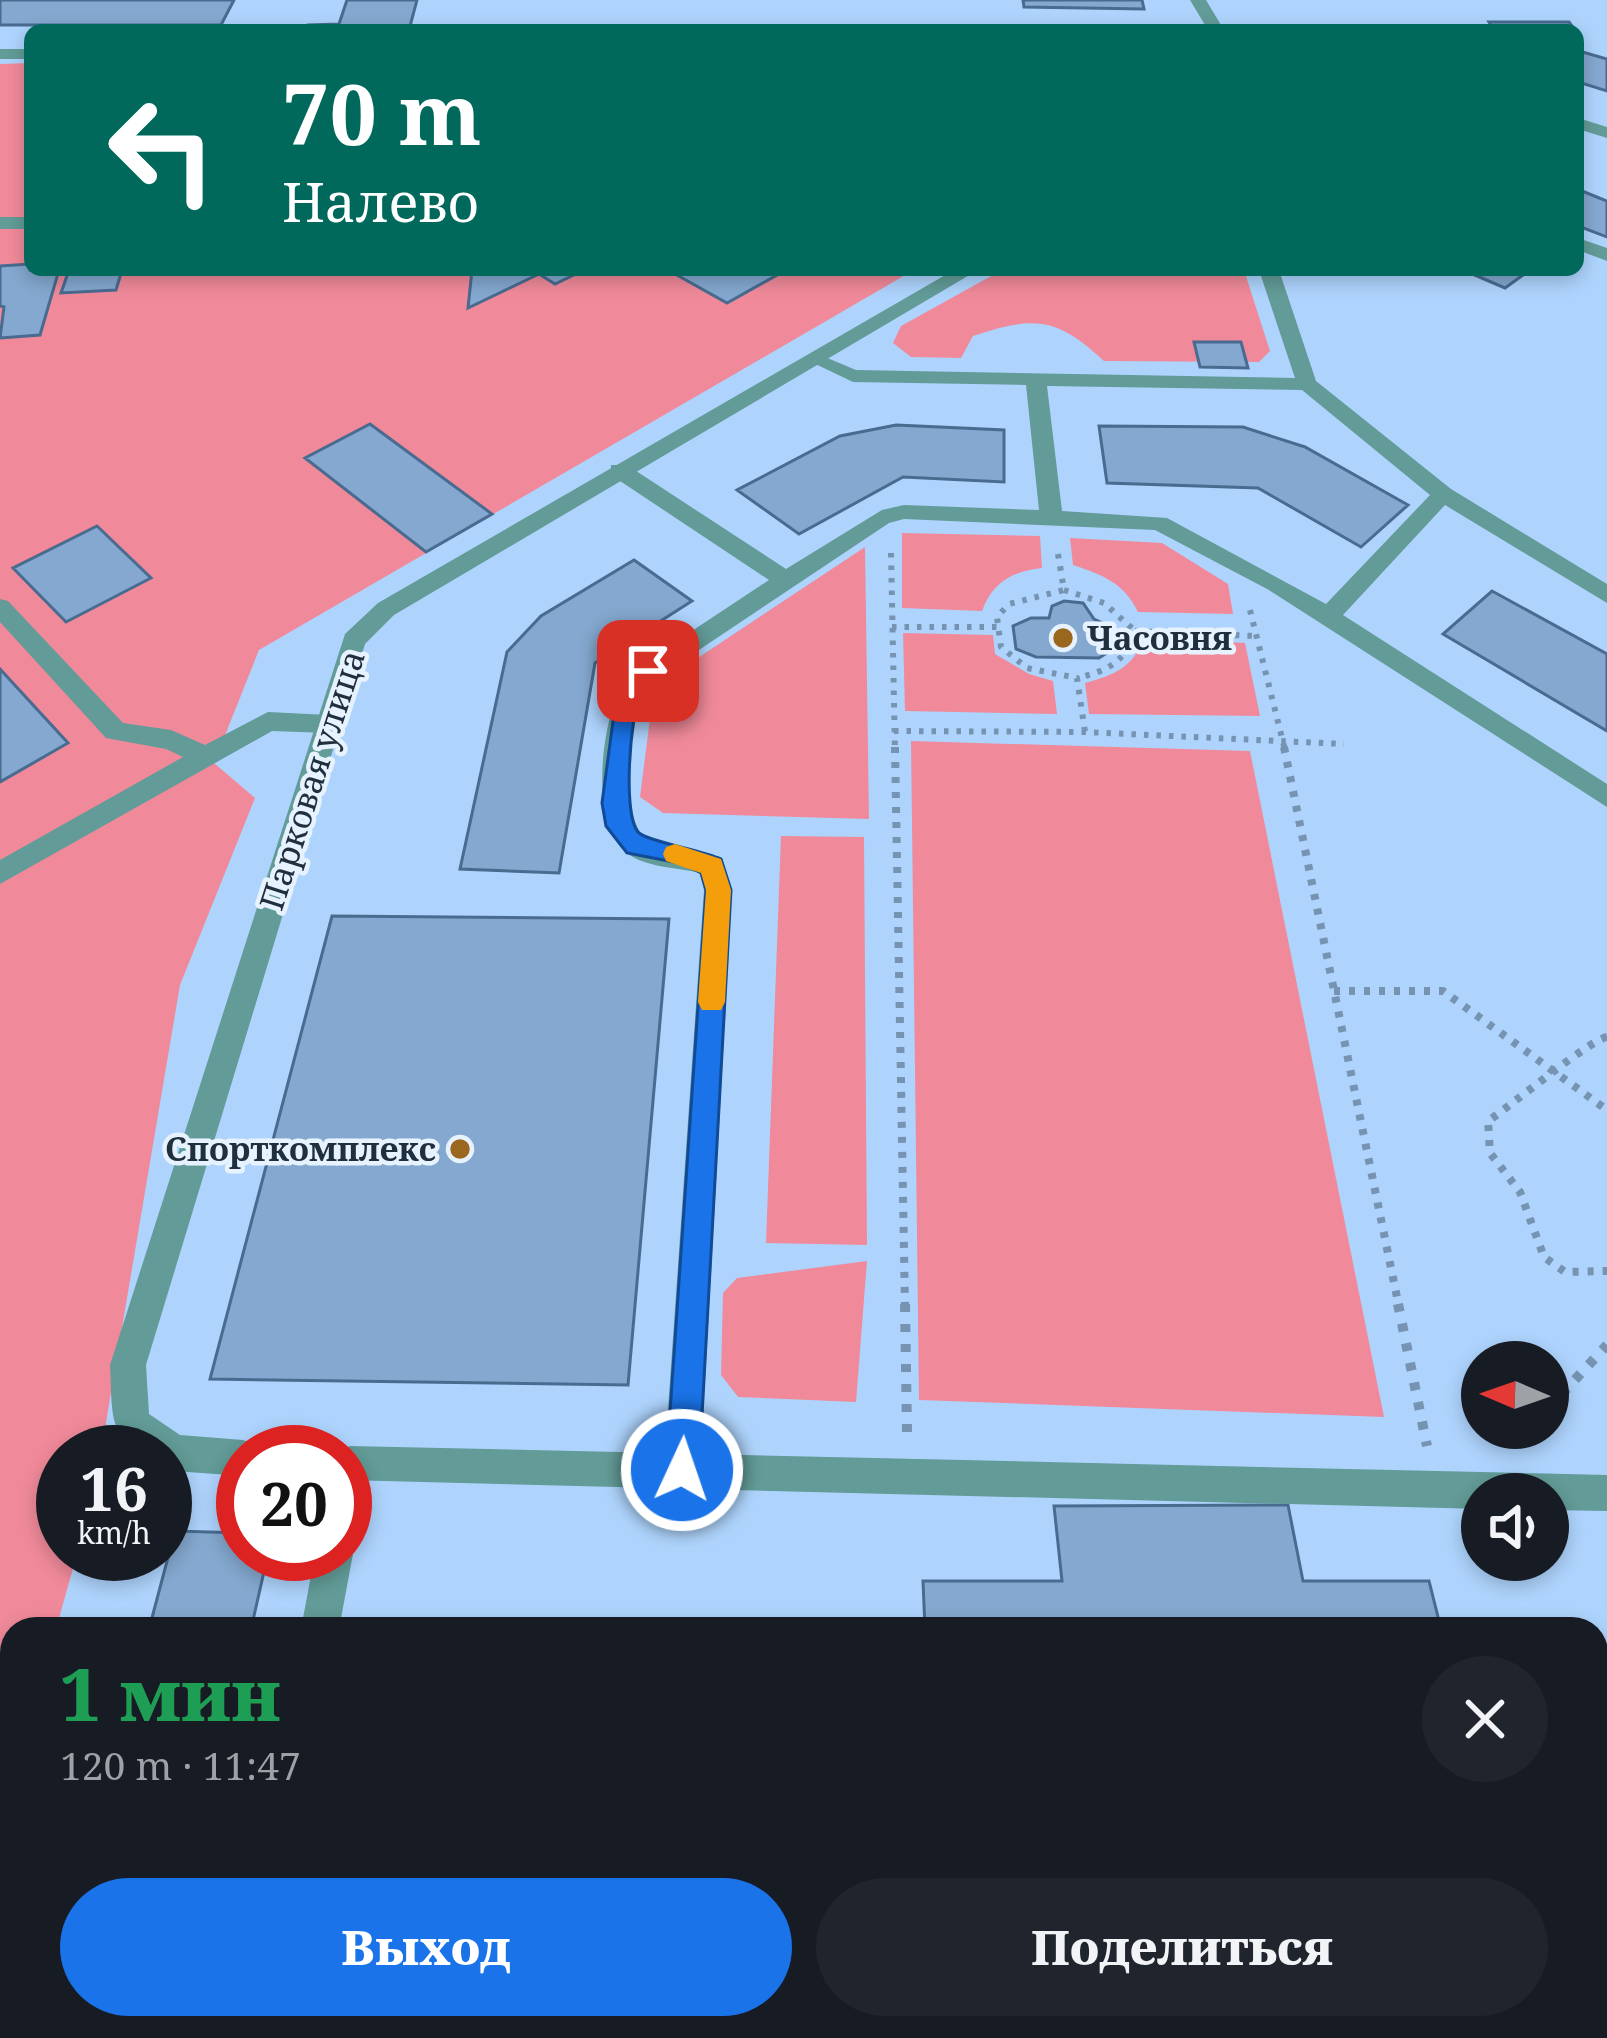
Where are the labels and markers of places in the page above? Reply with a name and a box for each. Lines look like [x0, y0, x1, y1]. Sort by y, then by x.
place label: Часовня [1087, 615, 1232, 660]
pin [597, 620, 699, 722]
marker: Часовня [1050, 625, 1076, 651]
place label: Спорткомплекс [165, 1126, 436, 1171]
marker: Спорткомплекс [447, 1136, 473, 1162]

